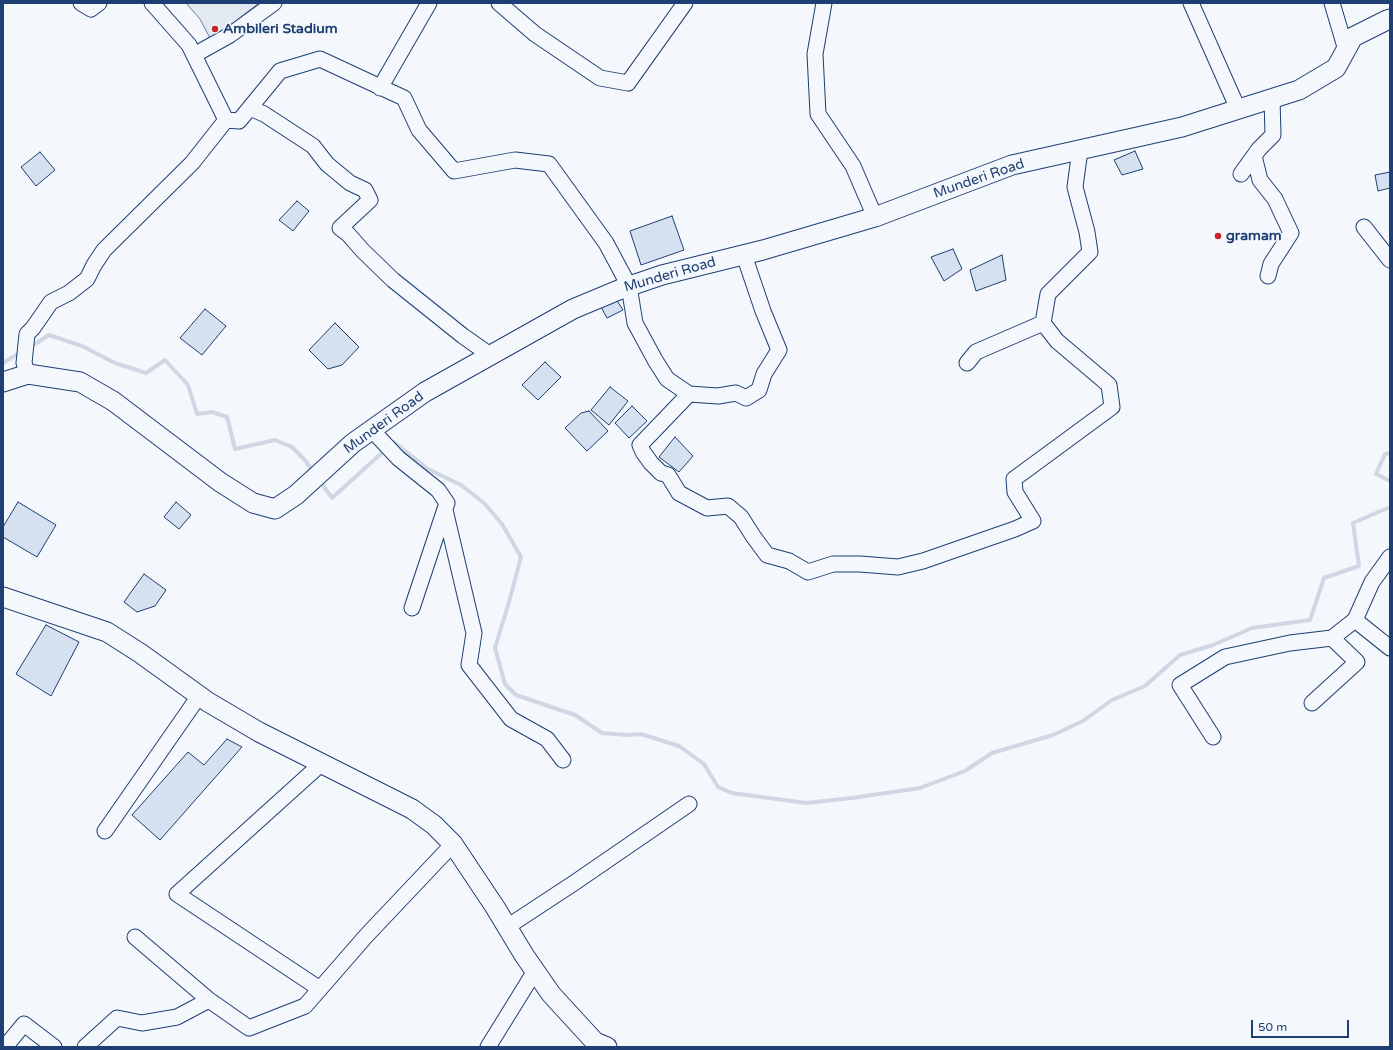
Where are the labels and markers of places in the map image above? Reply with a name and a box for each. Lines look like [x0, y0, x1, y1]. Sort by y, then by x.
place label: Ambileri Stadium [223, 21, 338, 37]
marker: Ambileri Stadium [210, 24, 220, 34]
place label: gramam [1226, 228, 1282, 244]
marker: gramam [1213, 231, 1223, 241]

